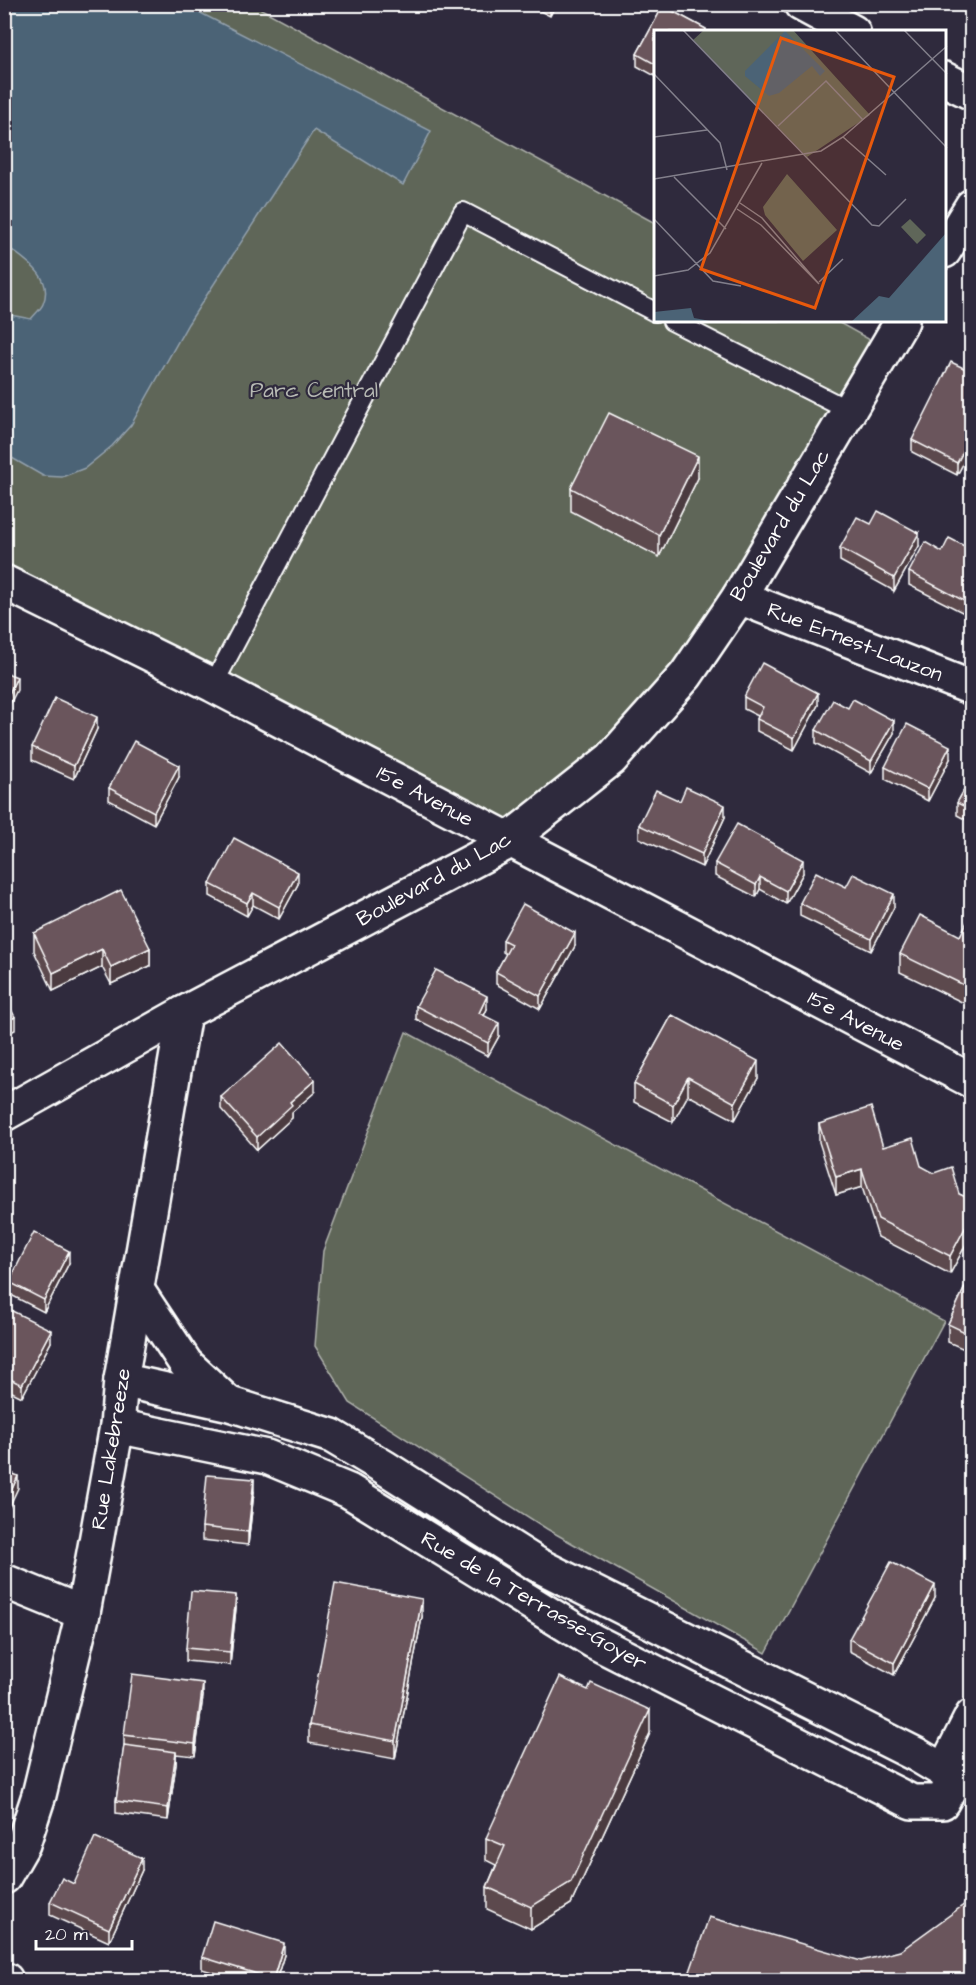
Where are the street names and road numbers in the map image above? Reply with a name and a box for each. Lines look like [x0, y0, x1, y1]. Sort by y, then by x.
street label: Boulevard du Lac [723, 443, 837, 607]
street label: Rue Ernest-Lauzon [763, 595, 947, 689]
street label: 15e Avenue [372, 758, 478, 834]
street label: Boulevard du Lac [351, 824, 517, 934]
street label: 15e Avenue [803, 983, 909, 1059]
street label: Rue Lakebreeze [84, 1366, 138, 1532]
street label: Rue de la Terrasse-Goyer [415, 1524, 653, 1680]

